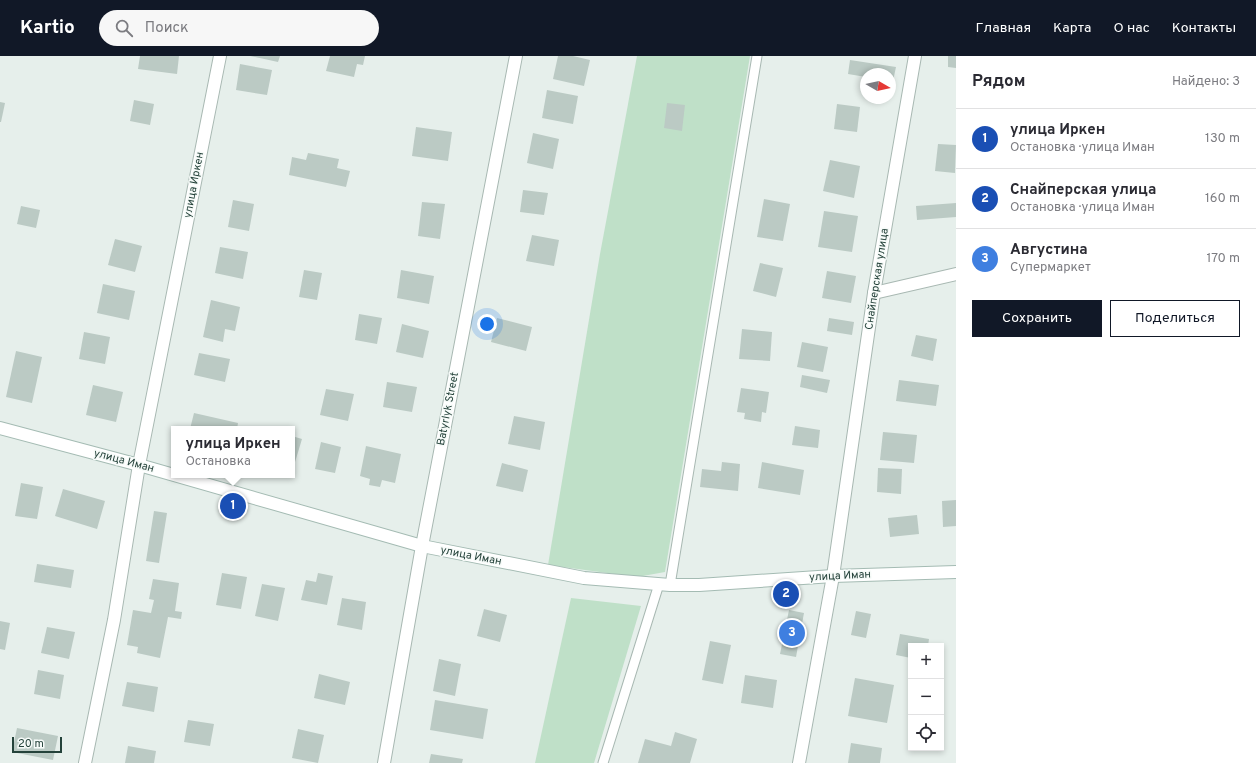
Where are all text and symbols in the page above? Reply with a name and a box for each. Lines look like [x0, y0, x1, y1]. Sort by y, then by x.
search box [99, 10, 379, 46]
text: Kartio [20, 16, 75, 40]
icon: search [113, 17, 135, 39]
text: Поиск [145, 19, 189, 38]
text: Главная [976, 20, 1031, 37]
text: Карта [1053, 20, 1091, 37]
text: О нас [1113, 20, 1150, 37]
text: Контакты [1172, 20, 1236, 37]
north arrow [860, 68, 896, 104]
text: Рядом [972, 71, 1025, 93]
text: Найдено: 3 [1172, 74, 1240, 90]
text: улица Иркен [1010, 121, 1105, 140]
text: 1 [982, 131, 988, 147]
text: 130 m [1205, 131, 1240, 147]
text: Остановка · улица Иман [1010, 140, 1155, 156]
street label: улица Иркен [181, 151, 207, 219]
text: Снайперская улица [1010, 181, 1156, 200]
text: 2 [981, 191, 989, 207]
text: 160 m [1205, 191, 1240, 207]
text: Остановка · улица Иман [1010, 200, 1155, 216]
street label: Снайперская улица [862, 227, 892, 331]
text: Августина [1010, 241, 1088, 260]
text: 3 [981, 251, 989, 267]
text: 170 m [1206, 251, 1240, 267]
text: Супермаркет [1010, 260, 1091, 276]
button: Сохранить [972, 300, 1102, 337]
button: Поделиться [1110, 300, 1240, 337]
your location [477, 314, 497, 334]
street label: Batyrlyk Street [434, 371, 462, 447]
popup [171, 426, 295, 478]
text: улица Иркен [185, 435, 281, 454]
street label: улица Иман [92, 446, 156, 476]
text: Остановка [185, 454, 251, 470]
pin: 1 [220, 491, 246, 521]
street label: улица Иман [439, 543, 503, 569]
street label: улица Иман [809, 567, 871, 585]
pin: 2 [773, 579, 799, 609]
pin: 3 [779, 618, 805, 648]
map controls [908, 643, 944, 751]
button: + [908, 643, 944, 679]
button: − [908, 679, 944, 715]
button: locate [908, 715, 944, 751]
scale bar [12, 735, 62, 754]
text: 20 m [18, 737, 44, 751]

